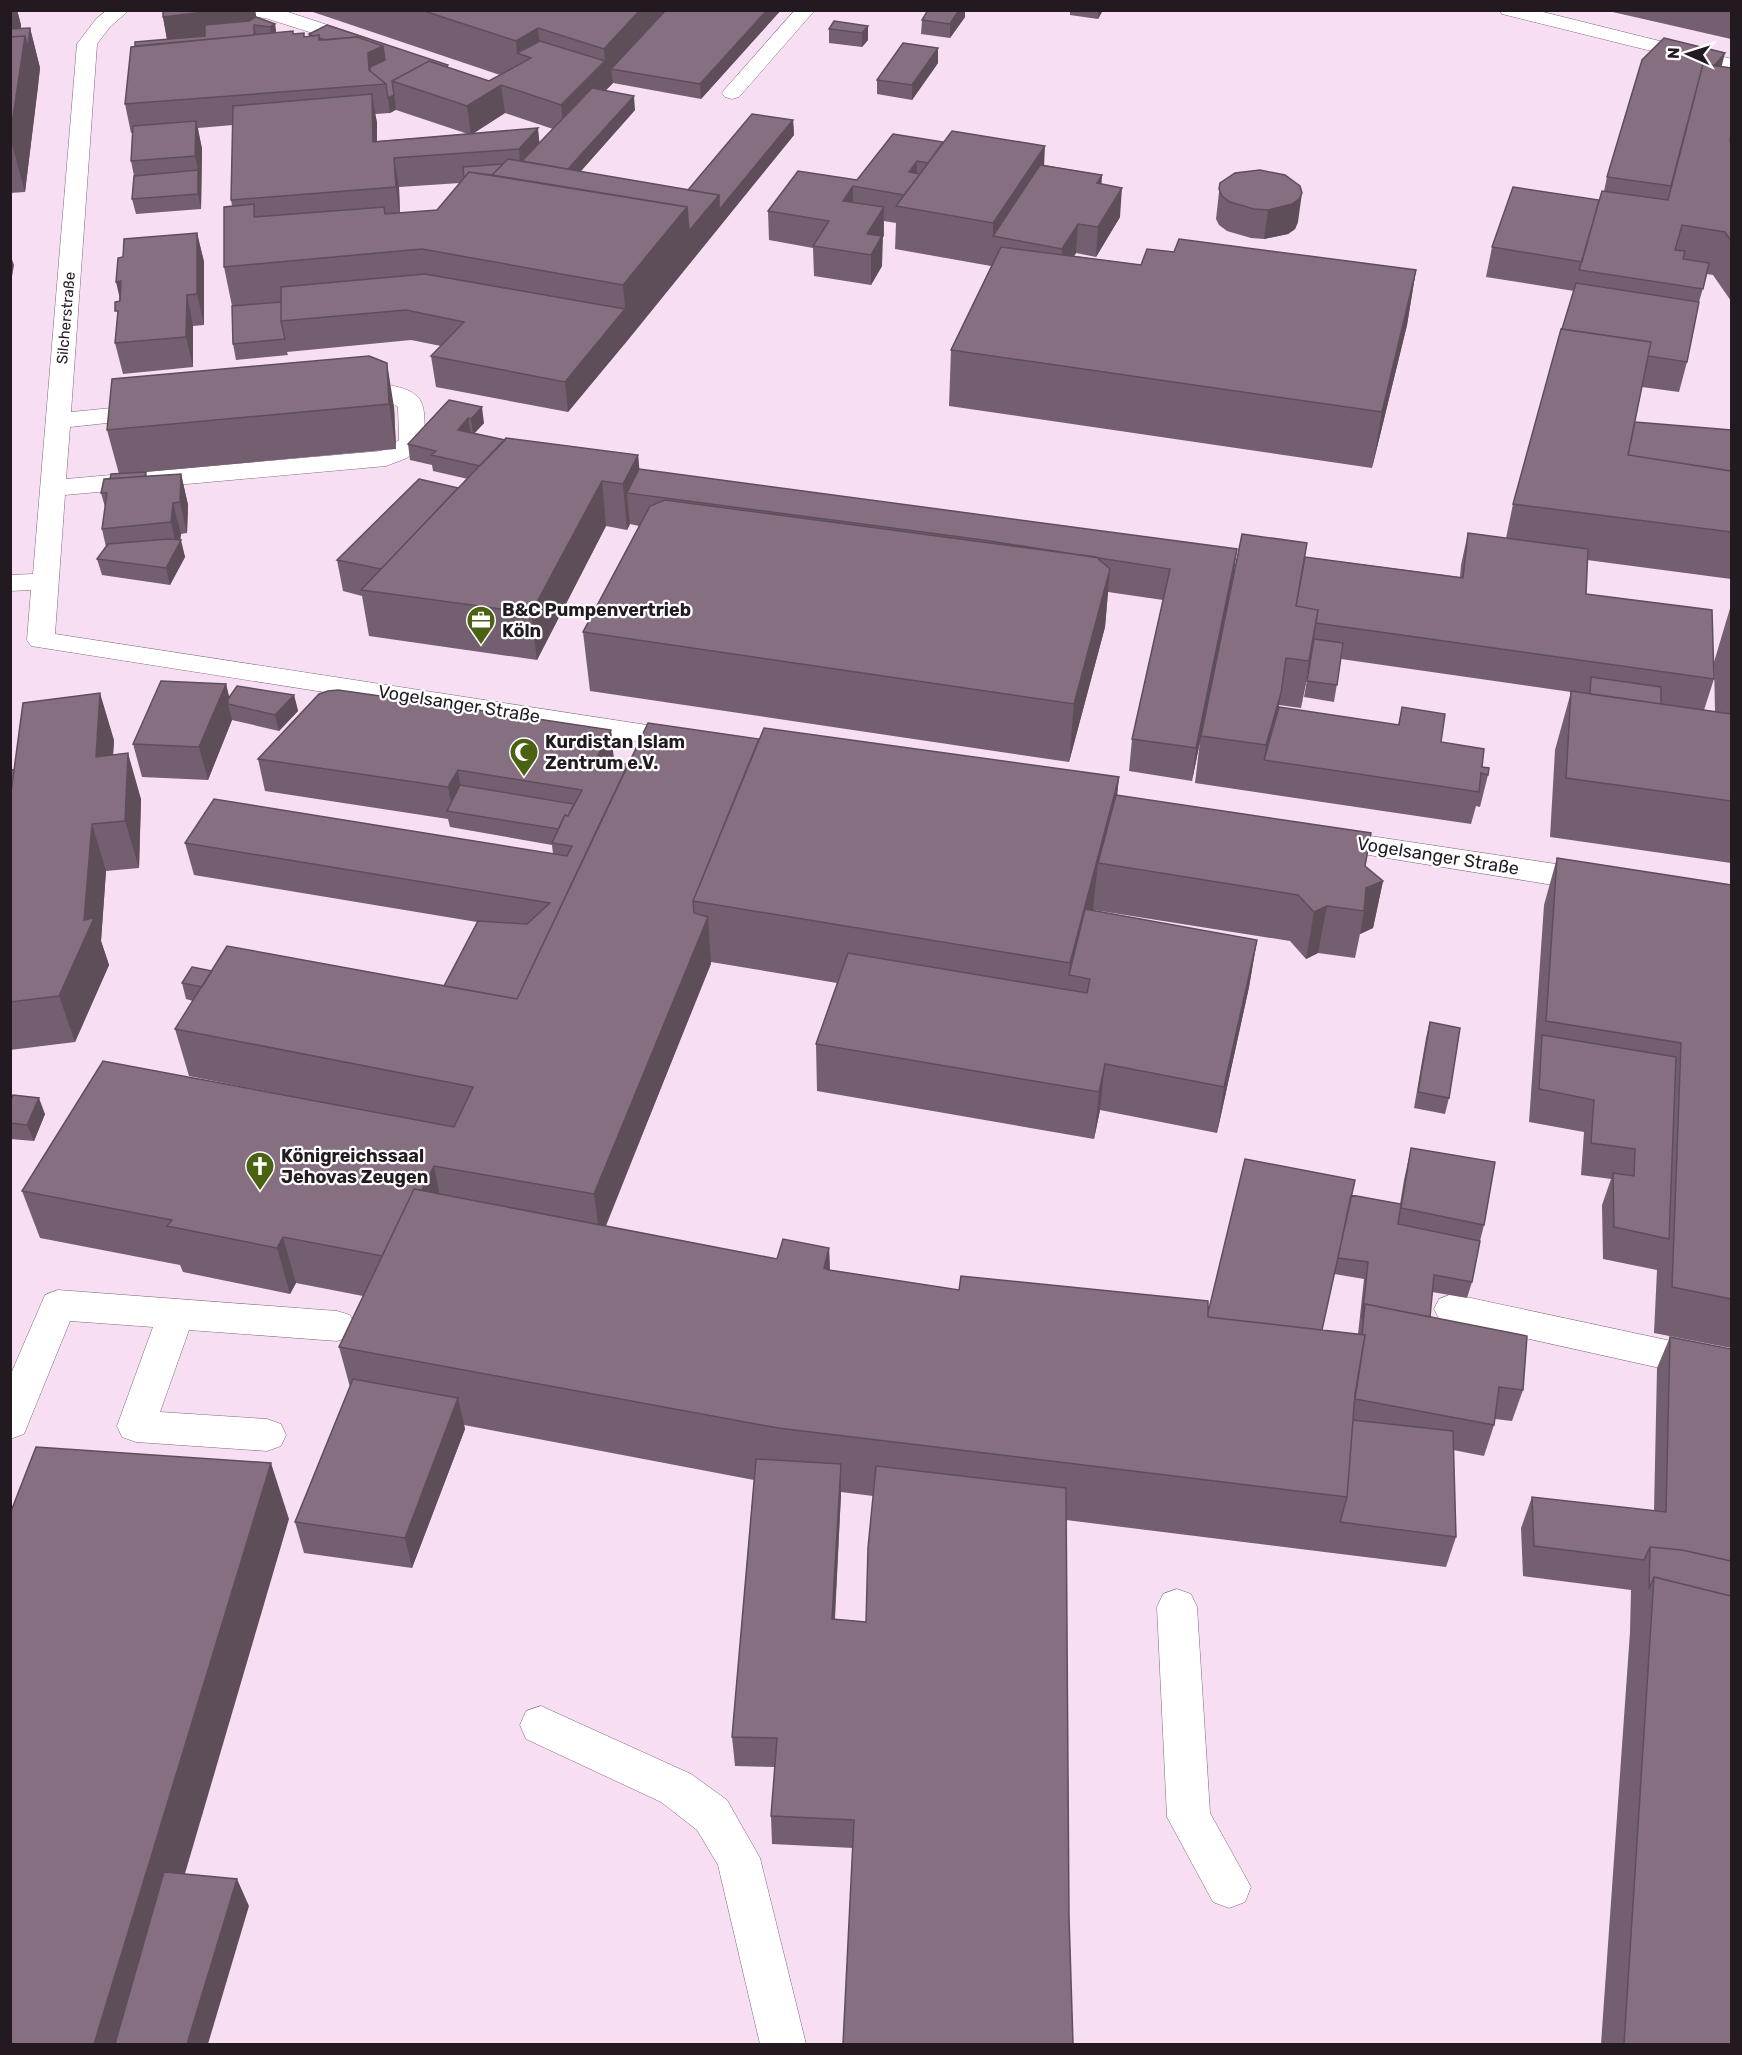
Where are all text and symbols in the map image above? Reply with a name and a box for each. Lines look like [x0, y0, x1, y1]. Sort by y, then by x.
north arrow [1658, 24, 1718, 84]
text: N [1664, 47, 1683, 59]
street label: Silcherstraße [53, 271, 79, 365]
place label: B&C Pumpenvertrieb Köln [502, 599, 691, 642]
office icon: B&C Pumpenvertrieb Köln [465, 604, 497, 646]
street label: Vogelsanger Straße [376, 680, 542, 728]
place label: Kurdistan Islam Zentrum e.V. [545, 731, 685, 774]
mosque icon: Kurdistan Islam Zentrum e.V. [508, 736, 540, 778]
street label: Vogelsanger Straße [1355, 832, 1521, 880]
place label: Königreichssaal Jehovas Zeugen [281, 1145, 428, 1188]
church icon: Königreichssaal Jehovas Zeugen [244, 1150, 276, 1192]

